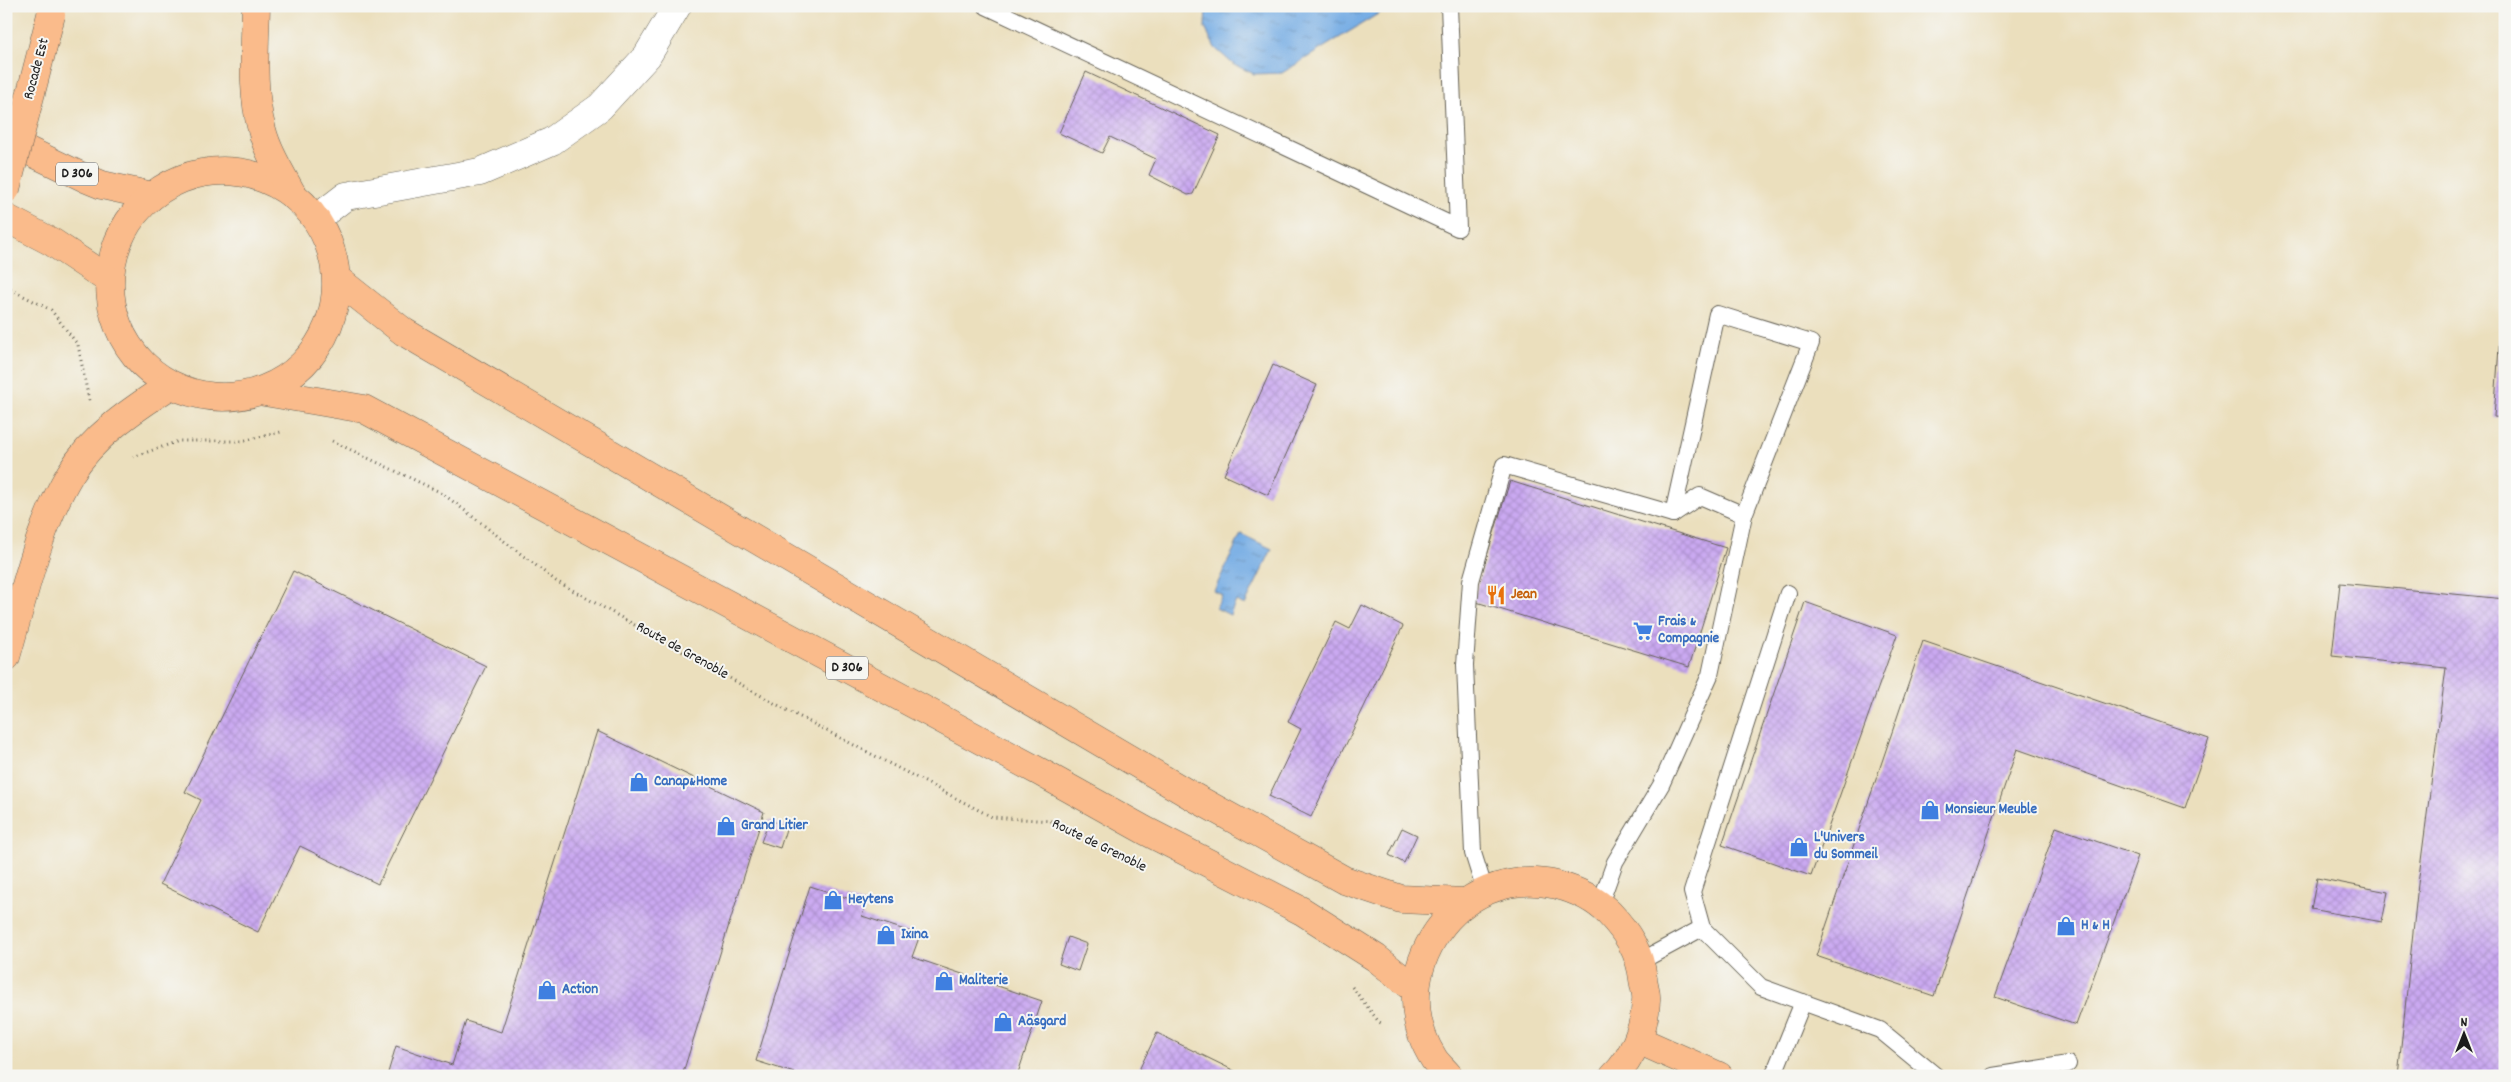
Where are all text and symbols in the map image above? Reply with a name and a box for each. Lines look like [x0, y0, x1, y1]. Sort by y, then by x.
street label: Rocade Est [18, 35, 56, 102]
road number: D 306 [56, 162, 98, 185]
restaurant icon: Jean [1485, 584, 1507, 606]
place label: Jean [1511, 584, 1537, 606]
place label: Frais & Compagnie [1658, 611, 1720, 650]
street label: Route de Grenoble [632, 616, 733, 686]
supermarket icon: Frais & Compagnie [1632, 620, 1654, 642]
road number: D 306 [826, 656, 868, 680]
shop icon: Canap&Home [628, 771, 650, 793]
place label: Canap&Home [654, 771, 728, 793]
shop icon: Monsieur Meuble [1919, 799, 1941, 821]
place label: Monsieur Meuble [1945, 799, 2037, 821]
street label: Route de Grenoble [1048, 814, 1151, 879]
shop icon: Grand Litier [715, 815, 737, 837]
place label: Grand Litier [741, 815, 808, 837]
place label: L'Univers du Sommeil [1814, 827, 1878, 866]
shop icon: L'Univers du Sommeil [1788, 836, 1810, 858]
shop icon: Heytens [822, 889, 844, 911]
place label: Heytens [848, 889, 894, 911]
shop icon: H & H [2055, 915, 2077, 937]
place label: H & H [2081, 915, 2110, 937]
shop icon: Ixina [875, 924, 897, 946]
place label: Ixina [901, 924, 929, 946]
shop icon: Maliterie [933, 970, 955, 992]
place label: Maliterie [959, 970, 1009, 992]
shop icon: Action [536, 979, 558, 1001]
place label: Action [562, 979, 598, 1001]
north arrow [2438, 1010, 2488, 1060]
shop icon: Aäsgard [992, 1011, 1014, 1033]
place label: Aäsgard [1018, 1011, 1066, 1033]
text: N [2461, 1013, 2468, 1033]

